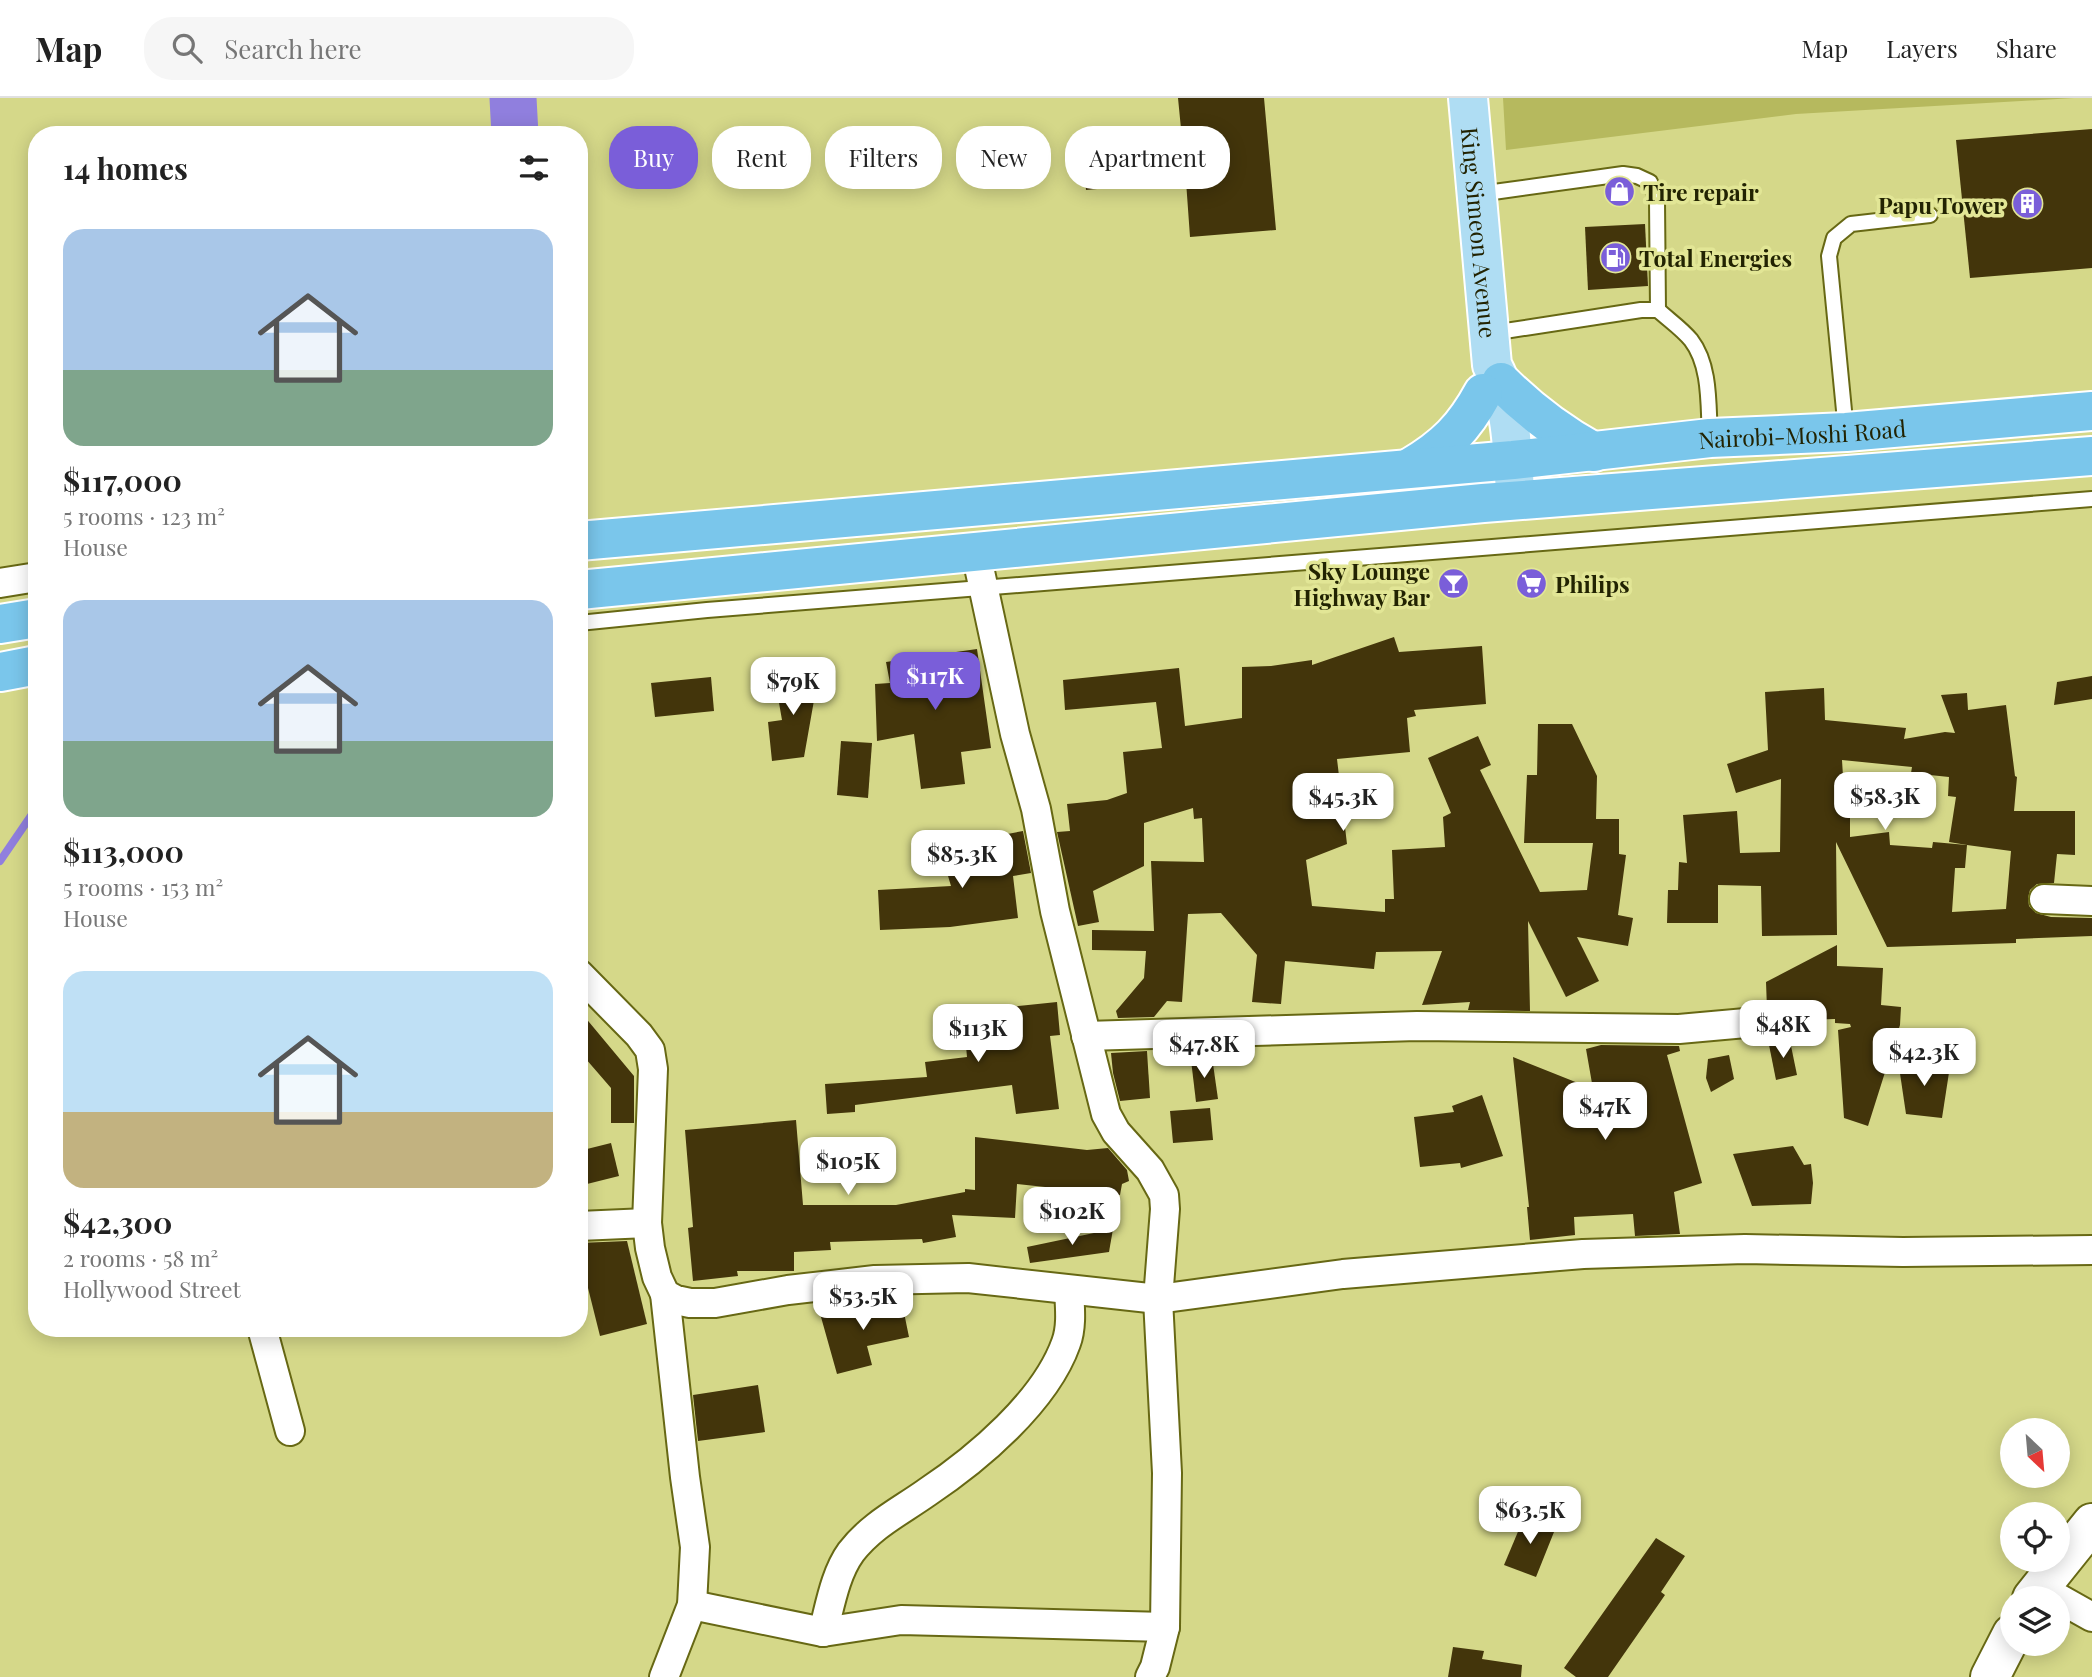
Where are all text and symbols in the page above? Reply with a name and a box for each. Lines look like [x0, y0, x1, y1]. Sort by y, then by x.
search box [144, 17, 634, 80]
text: Map [35, 26, 102, 70]
icon: search [168, 29, 206, 67]
text: Search here [224, 31, 362, 66]
text: Map [1802, 32, 1848, 64]
text: Layers [1886, 32, 1958, 64]
text: Share [1996, 32, 2057, 64]
chip: Buy [609, 126, 698, 189]
chip: Rent [712, 126, 811, 189]
chip: Filters [825, 126, 942, 189]
chip: New [956, 126, 1051, 189]
chip: Apartment [1065, 126, 1230, 189]
street label: King Simeon Avenue [1455, 126, 1505, 339]
text: 14 homes [63, 148, 188, 188]
icon: filters [515, 149, 553, 187]
shop icon: Tire repair [1603, 174, 1637, 208]
place label: Tire repair [1643, 176, 1759, 207]
building icon: Papu Tower [2010, 187, 2044, 221]
place label: Papu Tower [1878, 189, 2004, 220]
fuel station icon: Total Energies [1599, 240, 1633, 274]
place label: Total Energies [1639, 242, 1792, 273]
icon: home [245, 275, 371, 401]
street label: Nairobi-Moshi Road [1697, 411, 1907, 455]
text: $117,000 [63, 460, 182, 500]
text: 5 rooms · 123 m² [63, 500, 225, 531]
text: House [63, 531, 128, 562]
place label: Sky Lounge Highway Bar [1294, 555, 1430, 612]
bar icon: Sky Lounge Highway Bar [1436, 566, 1470, 600]
supermarket icon: Philips [1515, 566, 1549, 600]
place label: Philips [1555, 568, 1630, 599]
icon: home [245, 646, 371, 772]
pin: $117K [886, 652, 984, 712]
pin: $79K [752, 658, 834, 717]
text: $117K [906, 659, 964, 690]
text: $79K [767, 664, 819, 695]
pin: $58.3K [1828, 772, 1942, 832]
pin: $45.3K [1286, 774, 1400, 833]
text: $58.3K [1850, 779, 1920, 810]
text: $45.3K [1308, 780, 1378, 811]
pin: $85.3K [905, 830, 1019, 890]
text: $113,000 [63, 831, 184, 871]
text: $85.3K [927, 837, 997, 868]
text: 5 rooms · 153 m² [63, 871, 223, 902]
text: House [63, 902, 128, 933]
pin: $48K [1742, 1000, 1824, 1060]
pin: $113K [929, 1004, 1027, 1064]
text: $48K [1756, 1007, 1810, 1038]
text: $113K [949, 1011, 1007, 1042]
icon: home [245, 1017, 371, 1143]
pin: $47.8K [1147, 1020, 1261, 1080]
text: $47.8K [1169, 1027, 1239, 1058]
pin: $42.3K [1867, 1028, 1981, 1088]
text: $42.3K [1889, 1035, 1959, 1066]
pin: $47K [1564, 1082, 1646, 1142]
text: $47K [1579, 1089, 1631, 1120]
pin: $105K [799, 1138, 897, 1197]
text: $105K [816, 1144, 880, 1175]
pin: $102K [1023, 1188, 1121, 1247]
text: $102K [1039, 1194, 1105, 1225]
text: $42,300 [63, 1202, 172, 1242]
text: 2 rooms · 58 m² [63, 1242, 218, 1273]
pin: $53.5K [806, 1272, 920, 1332]
text: Hollywood Street [63, 1273, 241, 1304]
text: $53.5K [829, 1279, 897, 1310]
north arrow [2000, 1418, 2070, 1488]
map controls [2000, 1418, 2070, 1656]
pin: $63.5K [1473, 1486, 1587, 1546]
text: $63.5K [1495, 1493, 1565, 1524]
button: locate [2000, 1502, 2070, 1572]
button: layers [2000, 1586, 2070, 1656]

